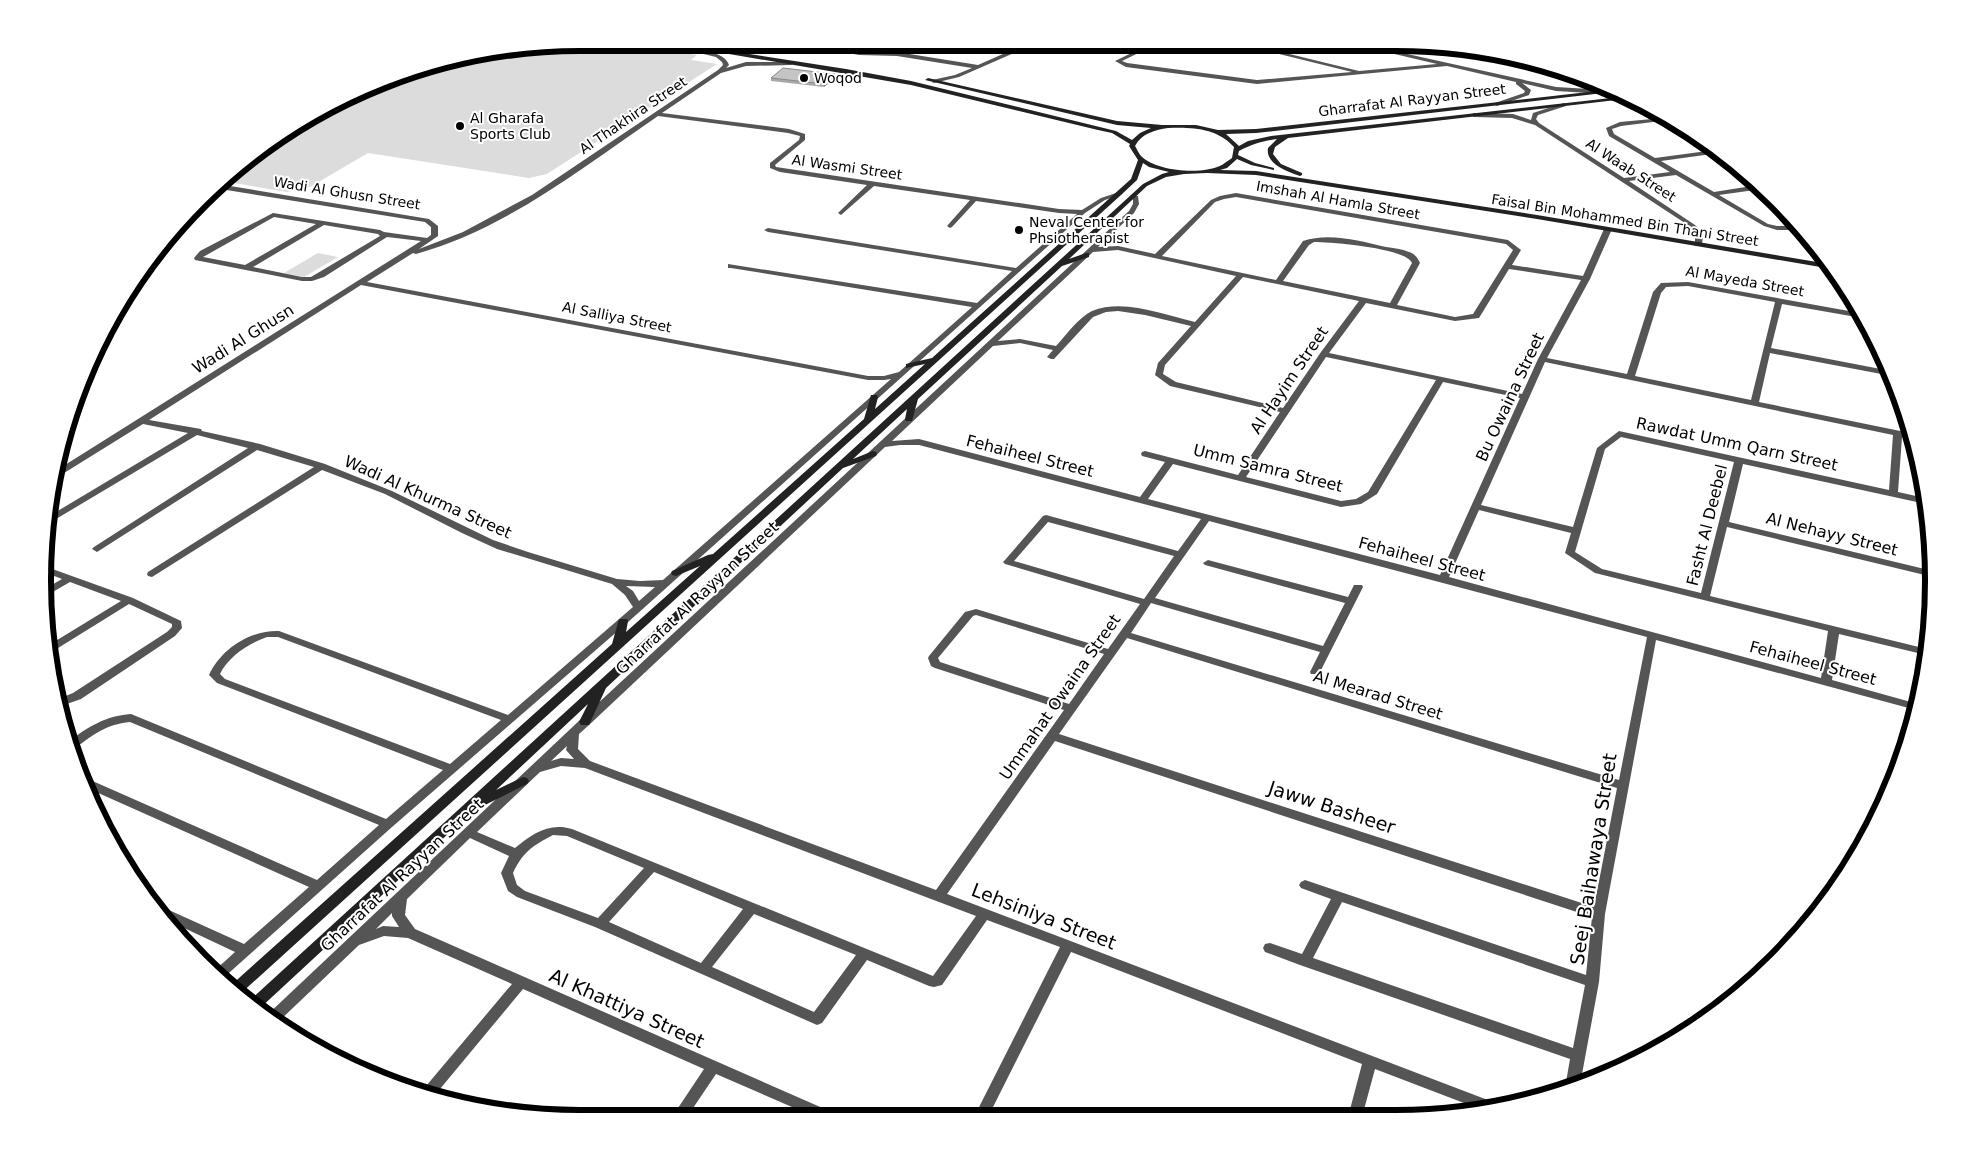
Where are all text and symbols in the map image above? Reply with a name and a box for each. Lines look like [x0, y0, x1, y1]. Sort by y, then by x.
place label: Woqod [814, 70, 862, 86]
marker: Woqod [798, 72, 810, 84]
street label: Al Thakhira Street [576, 73, 690, 157]
street label: Gharrafat Al Rayyan Street [1317, 81, 1507, 119]
place label: Al Gharafa Sports Club [470, 110, 551, 142]
marker: Al Gharafa Sports Club [454, 120, 466, 132]
street label: Al Waab Street [1583, 135, 1679, 205]
street label: Al Wasmi Street [791, 151, 904, 183]
street label: Wadi Al Ghusn Street [272, 173, 422, 213]
street label: Imshah Al Hamla Street [1255, 178, 1422, 222]
street label: Faisal Bin Mohammed Bin Thani Street [1490, 191, 1760, 249]
place label: Neval Center for Phsiotherapist [1029, 214, 1144, 246]
marker: Neval Center for Phsiotherapist [1013, 224, 1025, 236]
street label: Al Mayeda Street [1685, 263, 1806, 299]
street label: Al Salliya Street [561, 299, 673, 336]
street label: Wadi Al Ghusn [189, 300, 297, 378]
street label: Al Hayim Street [1246, 323, 1332, 437]
street label: Bu Owaina Street [1472, 330, 1548, 464]
street label: Rawdat Umm Qarn Street [1635, 413, 1839, 475]
street label: Fehaiheel Street [964, 431, 1096, 481]
street label: Umm Samra Street [1191, 440, 1345, 496]
street label: Wadi Al Khurma Street [341, 452, 515, 542]
street label: Fasht Al Deebel [1683, 462, 1731, 588]
street label: Al Nehayy Street [1764, 508, 1900, 560]
street label: Gharrafat Al Rayyan Street [612, 518, 782, 678]
street label: Fehaiheel Street [1356, 533, 1488, 585]
street label: Ummahat Owaina Street [996, 611, 1124, 783]
street label: Fehaiheel Street [1747, 637, 1879, 689]
street label: Al Mearad Street [1311, 666, 1445, 724]
street label: Seej Baihawaya Street [1565, 751, 1621, 967]
street label: Jaww Basheer [1265, 776, 1398, 838]
street label: Gharrafat Al Rayyan Street [317, 795, 487, 955]
street label: Lehsiniya Street [969, 878, 1119, 954]
street label: Al Khattiya Street [546, 964, 708, 1052]

